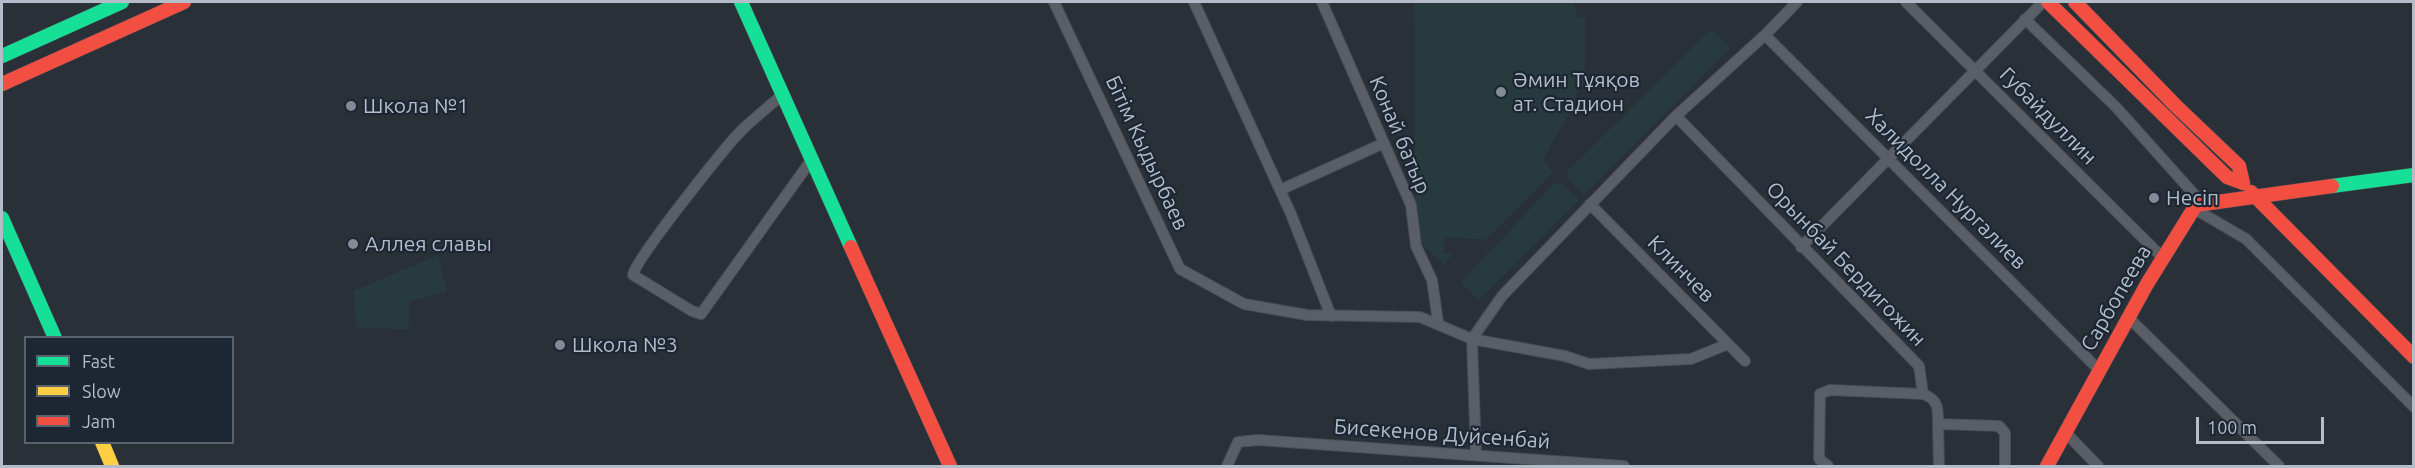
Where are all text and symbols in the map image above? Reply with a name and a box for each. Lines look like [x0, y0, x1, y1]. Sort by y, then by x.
street label: Губайдуллин [1994, 62, 2102, 170]
place label: Әмин Тұяқов ат. Стадион [1513, 67, 1640, 117]
street label: Бiтiм Кыдырбаев [1100, 72, 1194, 234]
street label: Конай батыр [1364, 72, 1436, 198]
marker: Әмин Тұяқов ат. Стадион [1494, 85, 1508, 99]
place label: Школа №1 [363, 93, 469, 119]
marker: Школа №1 [344, 99, 358, 113]
street label: Халидолла Нургалиев [1860, 103, 2032, 275]
street label: Орынбай Бердигожин [1761, 176, 1931, 352]
place label: Несіп [2166, 185, 2219, 211]
marker: Несіп [2147, 191, 2161, 205]
street label: Клинчев [1642, 230, 1720, 308]
place label: Аллея славы [365, 231, 492, 257]
marker: Аллея славы [346, 237, 360, 251]
street label: Сарбопеева [2076, 241, 2156, 355]
place label: Школа №3 [572, 332, 678, 358]
legend [24, 336, 234, 444]
marker: Школа №3 [553, 338, 567, 352]
text: Fast [82, 351, 115, 371]
text: Slow [82, 381, 121, 401]
scale bar [2199, 405, 2326, 443]
text: Jam [82, 411, 116, 431]
street label: Бисекенов Дуйсенбай [1333, 414, 1551, 454]
text: 100 m [2207, 417, 2257, 437]

